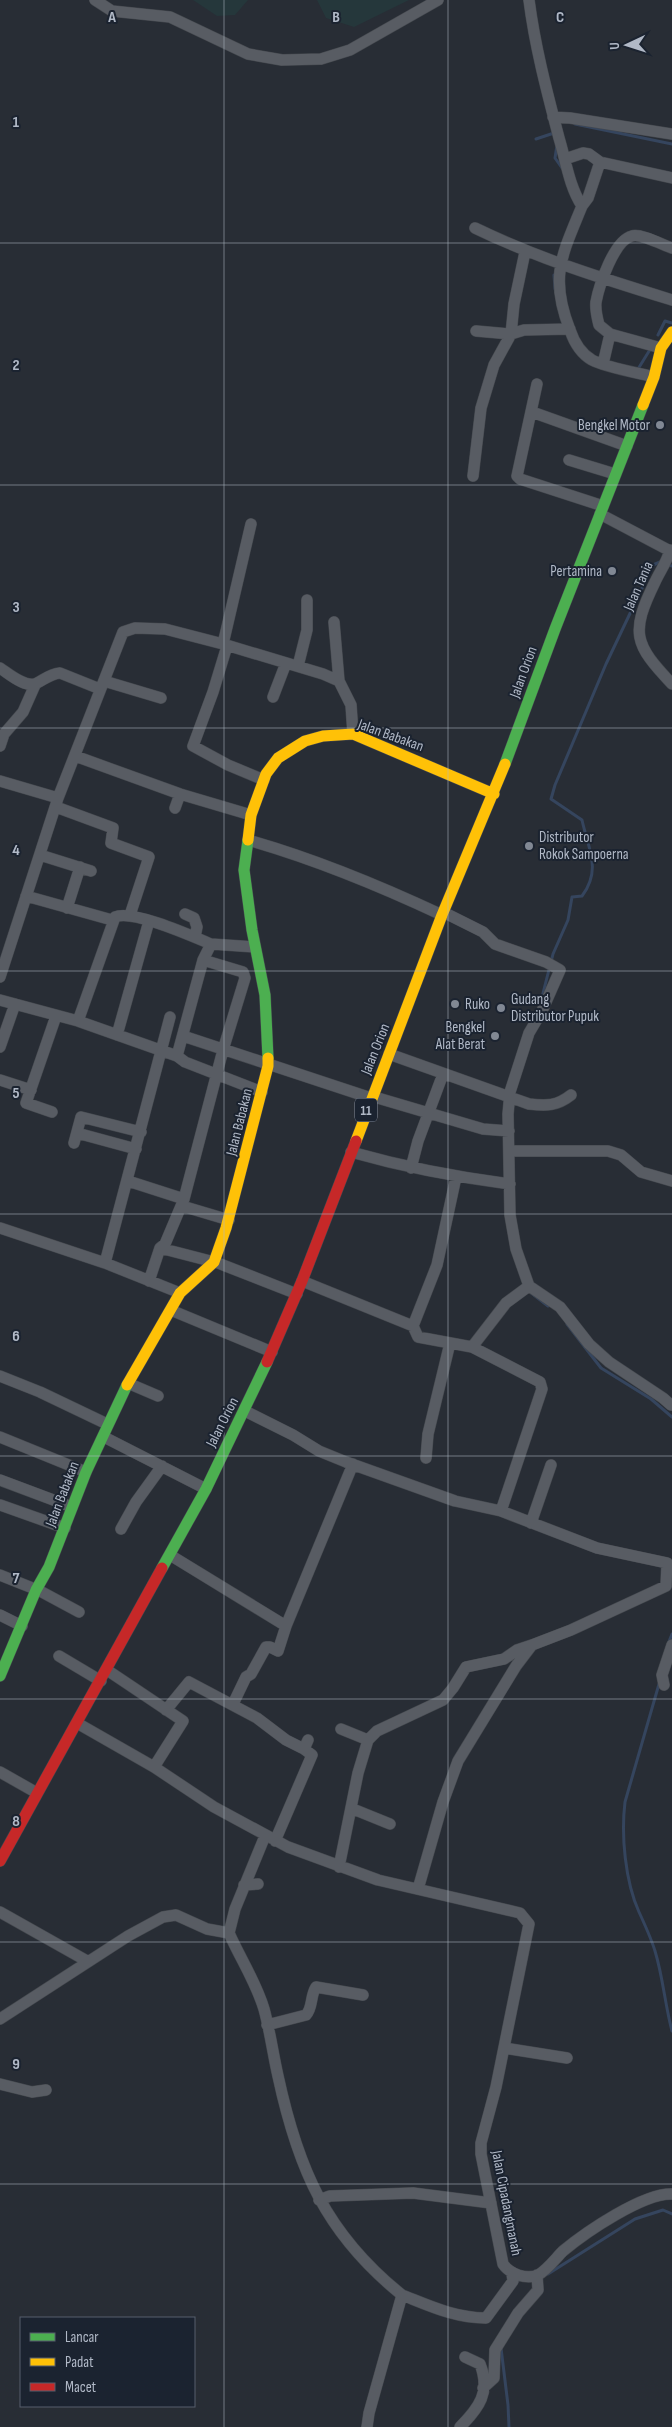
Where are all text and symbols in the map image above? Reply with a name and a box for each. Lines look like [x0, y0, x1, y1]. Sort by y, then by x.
text: A [107, 8, 116, 27]
text: B [332, 8, 340, 27]
text: C [556, 8, 564, 27]
north arrow [602, 20, 652, 70]
text: U [606, 42, 623, 50]
text: 1 [13, 113, 20, 132]
text: 2 [12, 356, 20, 375]
place label: Bengkel Motor [578, 416, 651, 435]
marker: Bengkel Motor [654, 419, 666, 431]
street label: Jalan Tania [619, 558, 658, 615]
place label: Pertamina [550, 562, 602, 581]
marker: Pertamina [606, 565, 618, 577]
text: 3 [12, 598, 20, 617]
street label: Jalan Orion [505, 644, 542, 701]
street label: Jalan Babakan [354, 714, 426, 756]
place label: Distributor Rokok Sampoerna [539, 828, 629, 864]
marker: Distributor Rokok Sampoerna [523, 840, 535, 852]
text: 4 [12, 841, 20, 860]
place label: Gudang Distributor Pupuk [511, 990, 599, 1026]
place label: Ruko [465, 995, 490, 1014]
marker: Ruko [449, 998, 461, 1010]
marker: Gudang Distributor Pupuk [495, 1002, 507, 1014]
place label: Bengkel Alat Berat [435, 1018, 485, 1054]
street label: Jalan Orion [356, 1021, 394, 1078]
marker: Bengkel Alat Berat [489, 1030, 501, 1042]
text: 5 [12, 1084, 20, 1103]
street label: Jalan Babakan [222, 1087, 257, 1159]
road number: 11 [355, 1098, 377, 1122]
text: 6 [12, 1327, 20, 1346]
street label: Jalan Orion [201, 1394, 243, 1451]
street label: Jalan Babakan [41, 1459, 84, 1531]
text: 7 [13, 1569, 20, 1588]
text: 8 [12, 1812, 20, 1831]
text: 9 [12, 2055, 20, 2074]
street label: Jalan Cipadangmanah [487, 2148, 526, 2257]
legend [20, 2317, 195, 2407]
text: Lancar [65, 2328, 99, 2347]
text: Padat [65, 2353, 94, 2372]
text: Macet [65, 2378, 97, 2397]

